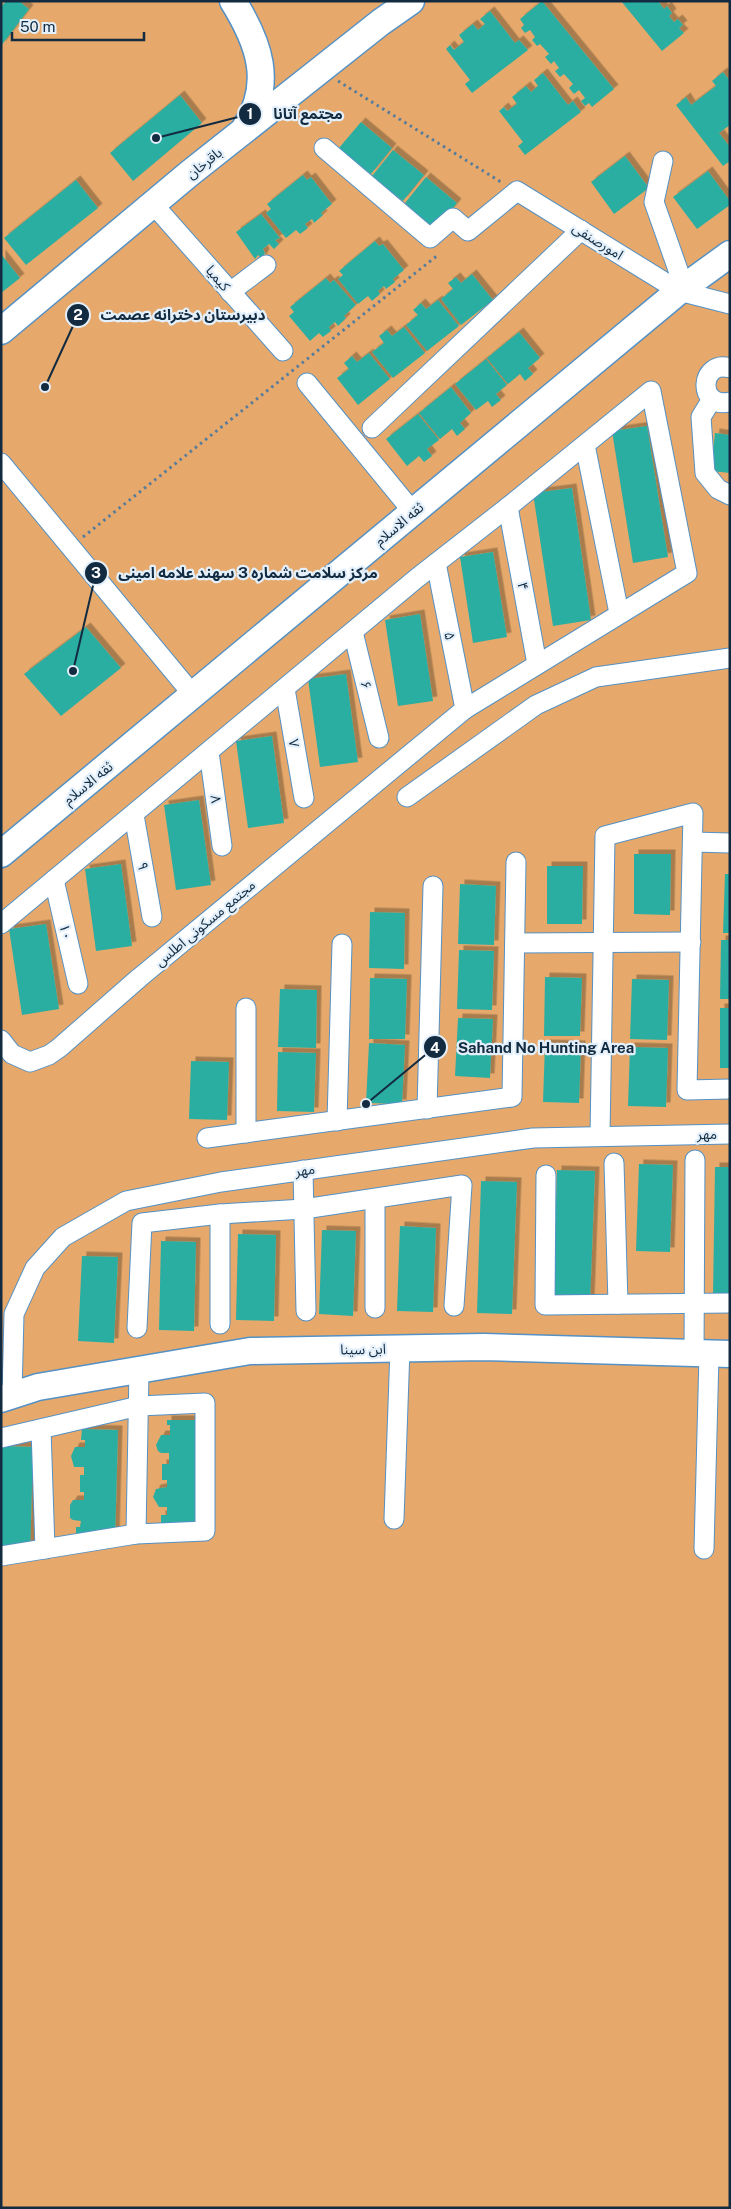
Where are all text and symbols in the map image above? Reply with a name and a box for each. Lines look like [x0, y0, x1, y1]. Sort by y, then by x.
scale bar [12, 10, 145, 42]
text: 50 m [20, 18, 55, 35]
callout: مجتمع آتانا [238, 99, 352, 129]
text: 1 [247, 105, 253, 122]
text: مجتمع آتانا [273, 105, 343, 125]
street label: باقرخان [183, 144, 226, 183]
street label: امورصنفی [569, 219, 626, 264]
street label: کیمیا [203, 262, 233, 294]
callout: دبیرستان دخترانه عصمت [66, 300, 276, 330]
text: 2 [73, 306, 83, 323]
text: دبیرستان دخترانه عصمت [101, 306, 266, 324]
street label: ثقه الاسلام [371, 499, 429, 551]
callout: مرکز سلامت شماره 3 سهند علامه امینی [83, 558, 388, 588]
text: 3 [91, 564, 101, 581]
text: مرکز سلامت شماره 3 سهند علامه امینی [118, 564, 378, 582]
street label: ۴ [514, 581, 532, 591]
street label: ۵ [441, 631, 459, 641]
street label: ۶ [357, 679, 375, 691]
street label: ۷ [285, 738, 303, 748]
street label: ثقه الاسلام [60, 758, 118, 810]
street label: ۸ [208, 794, 224, 804]
street label: ۹ [134, 861, 152, 871]
street label: مجتمع مسکونی اطلس [152, 876, 260, 972]
street label: ۱۰ [56, 922, 76, 942]
callout: Sahand No Hunting Area [423, 1032, 644, 1062]
text: 4 [430, 1039, 440, 1056]
text: Sahand No Hunting Area [458, 1039, 634, 1056]
street label: مهر [696, 1126, 717, 1143]
street label: مهر [293, 1161, 316, 1180]
street label: ابن سینا [340, 1341, 386, 1358]

